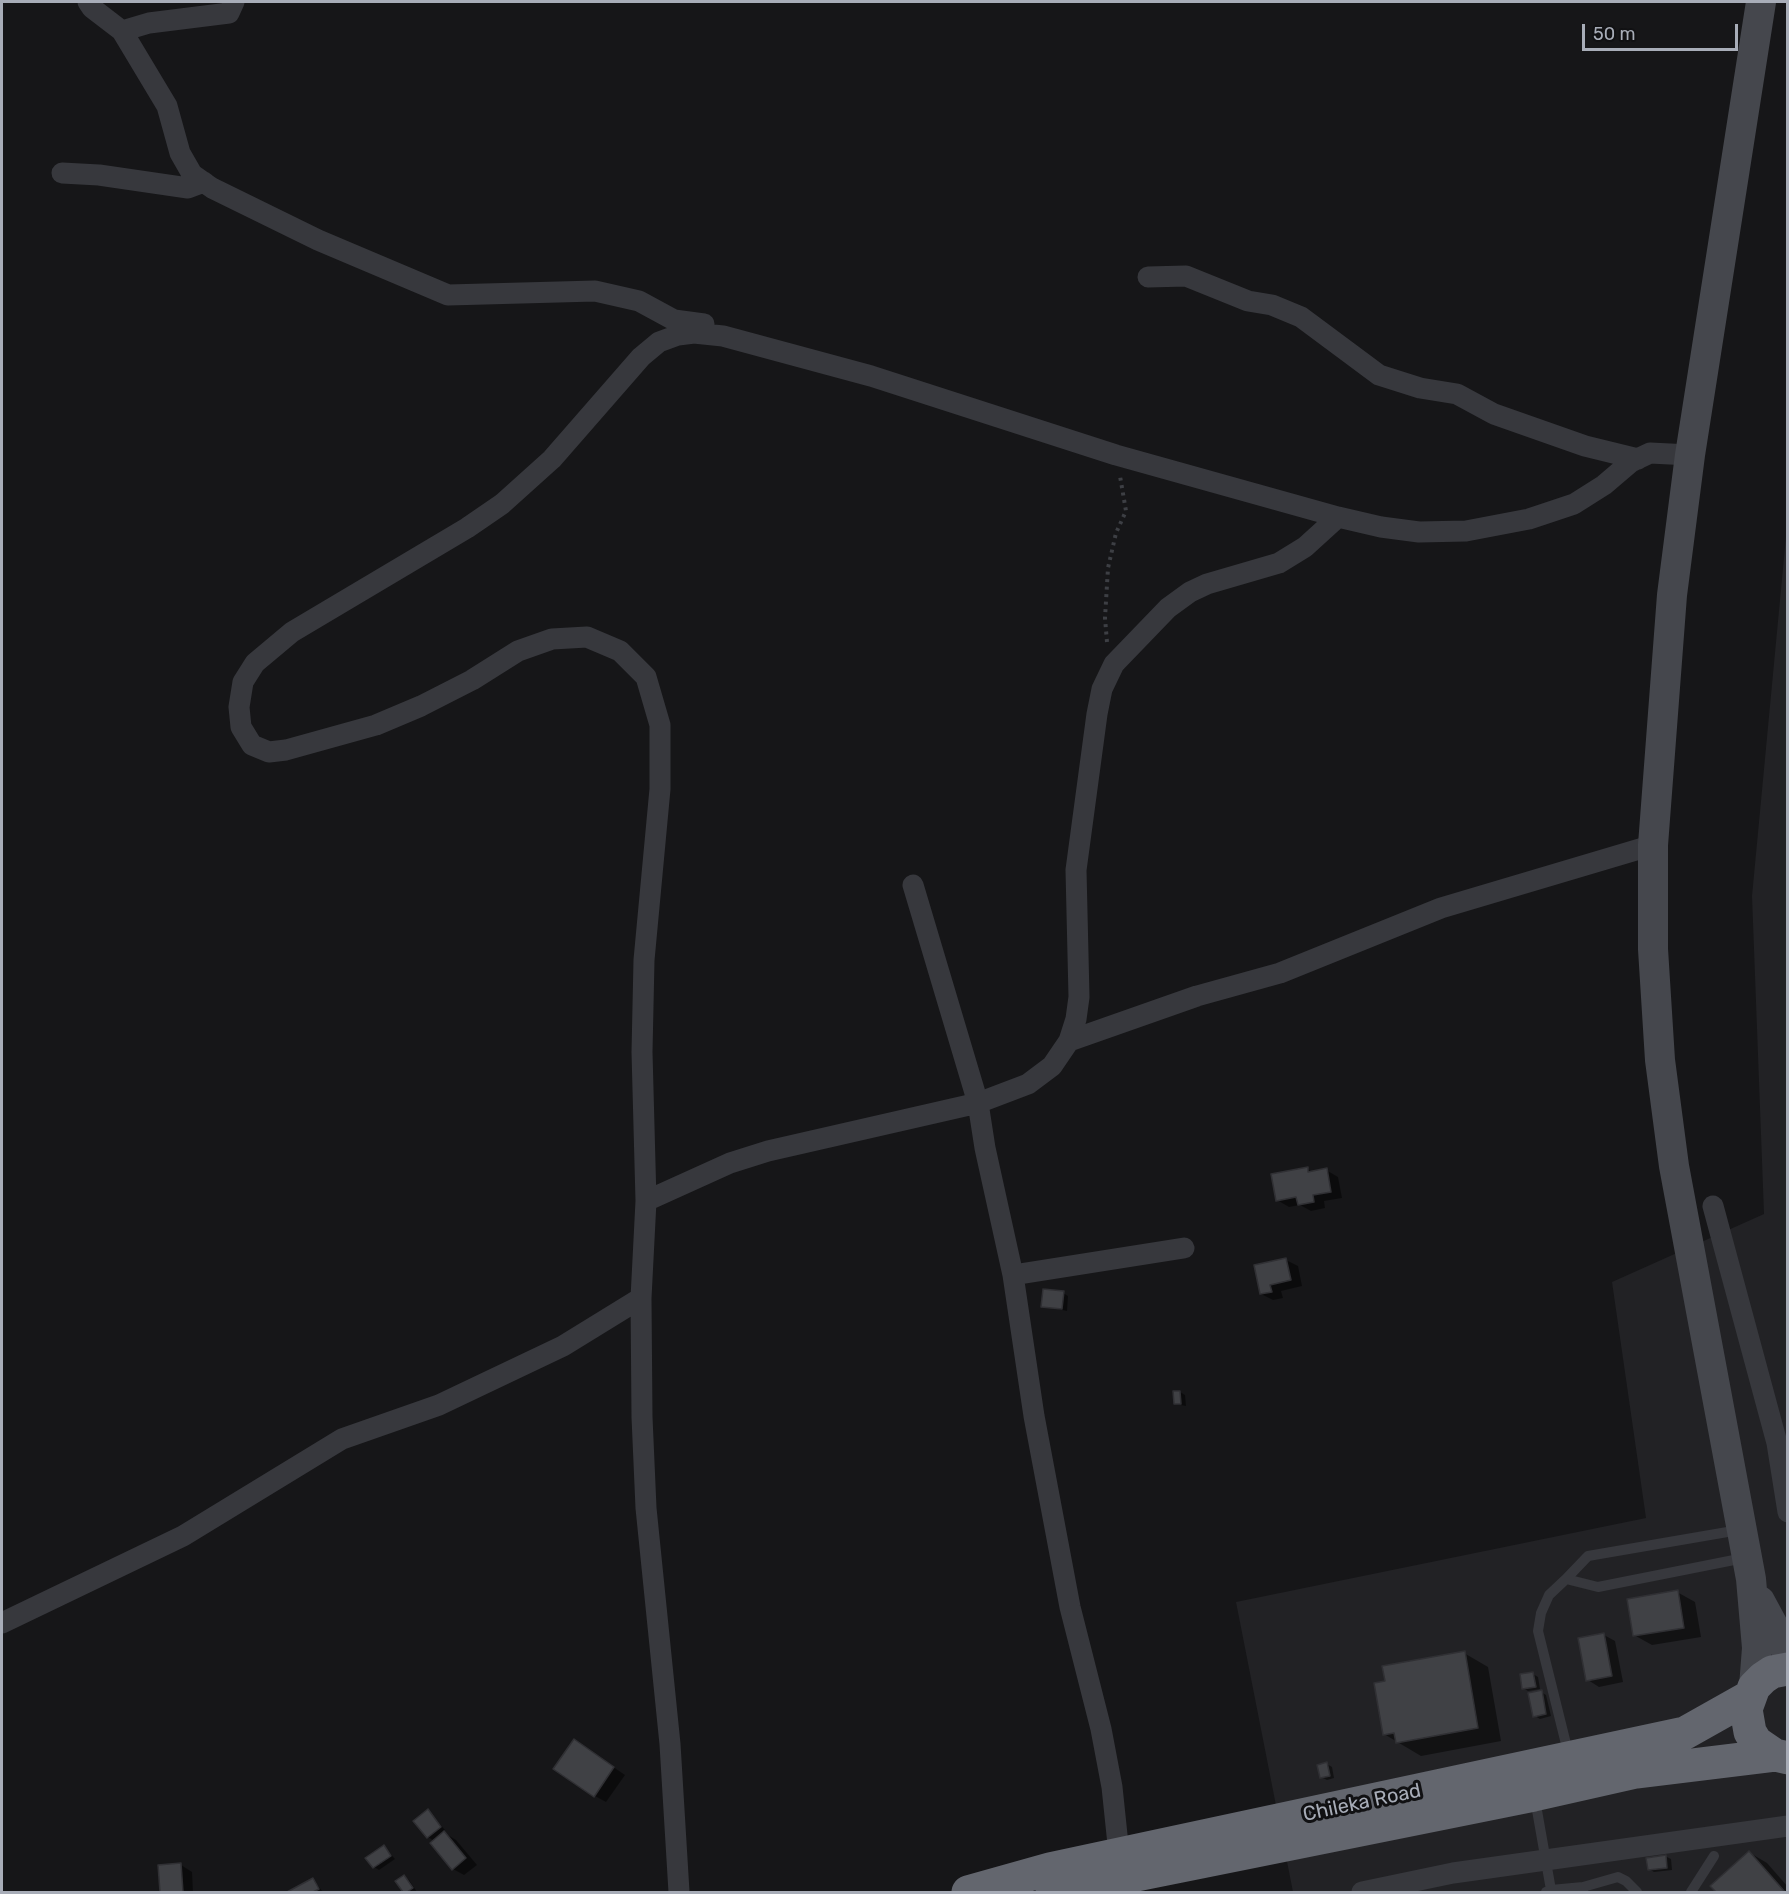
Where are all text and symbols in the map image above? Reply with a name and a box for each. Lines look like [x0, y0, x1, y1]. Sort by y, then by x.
scale bar [1585, 12, 1741, 50]
text: 50 m [1593, 23, 1636, 45]
street label: Chileka Road [1301, 1779, 1423, 1827]

